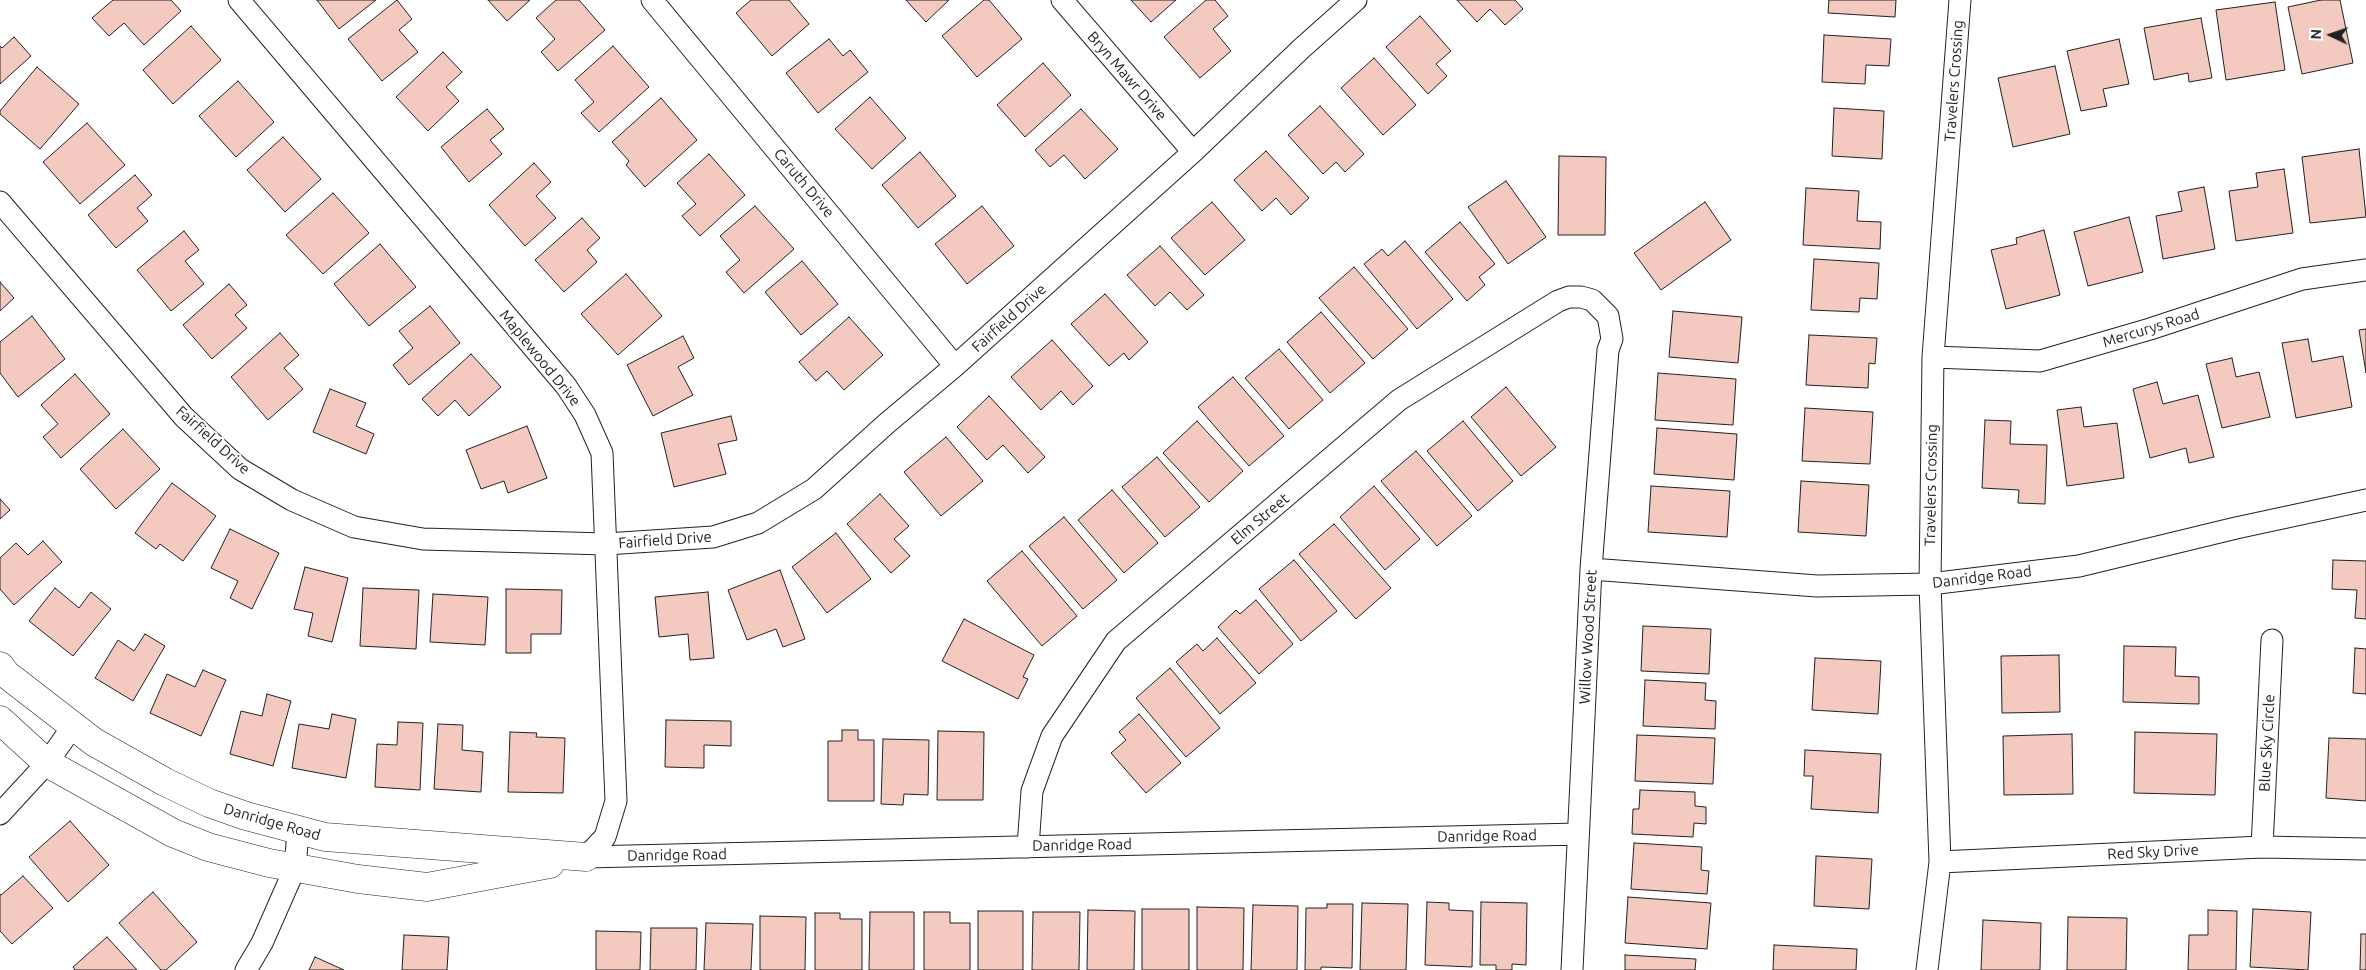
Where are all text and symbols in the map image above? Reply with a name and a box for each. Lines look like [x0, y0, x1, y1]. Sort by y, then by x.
north arrow [2306, 10, 2356, 60]
street label: Travelers Crossing [1941, 19, 1967, 143]
street label: Bryn Mawr Drive [1084, 28, 1170, 124]
text: N [2308, 29, 2324, 40]
street label: Caruth Drive [770, 145, 838, 221]
street label: Fairfield Drive [968, 280, 1050, 356]
street label: Mercurys Road [2100, 305, 2202, 351]
street label: Maplewood Drive [496, 306, 584, 410]
street label: Fairfield Drive [172, 402, 254, 478]
street label: Travelers Crossing [1921, 424, 1941, 546]
street label: Elm Street [1227, 489, 1293, 549]
street label: Fairfield Drive [618, 528, 712, 552]
street label: Danridge Road [1931, 562, 2033, 592]
street label: Willow Wood Street [1575, 569, 1601, 705]
street label: Blue Sky Circle [2255, 694, 2279, 792]
street label: Danridge Road [222, 800, 322, 844]
street label: Danridge Road [1437, 826, 1537, 846]
street label: Danridge Road [1032, 835, 1132, 855]
street label: Red Sky Drive [2107, 841, 2199, 863]
street label: Danridge Road [627, 845, 727, 865]

